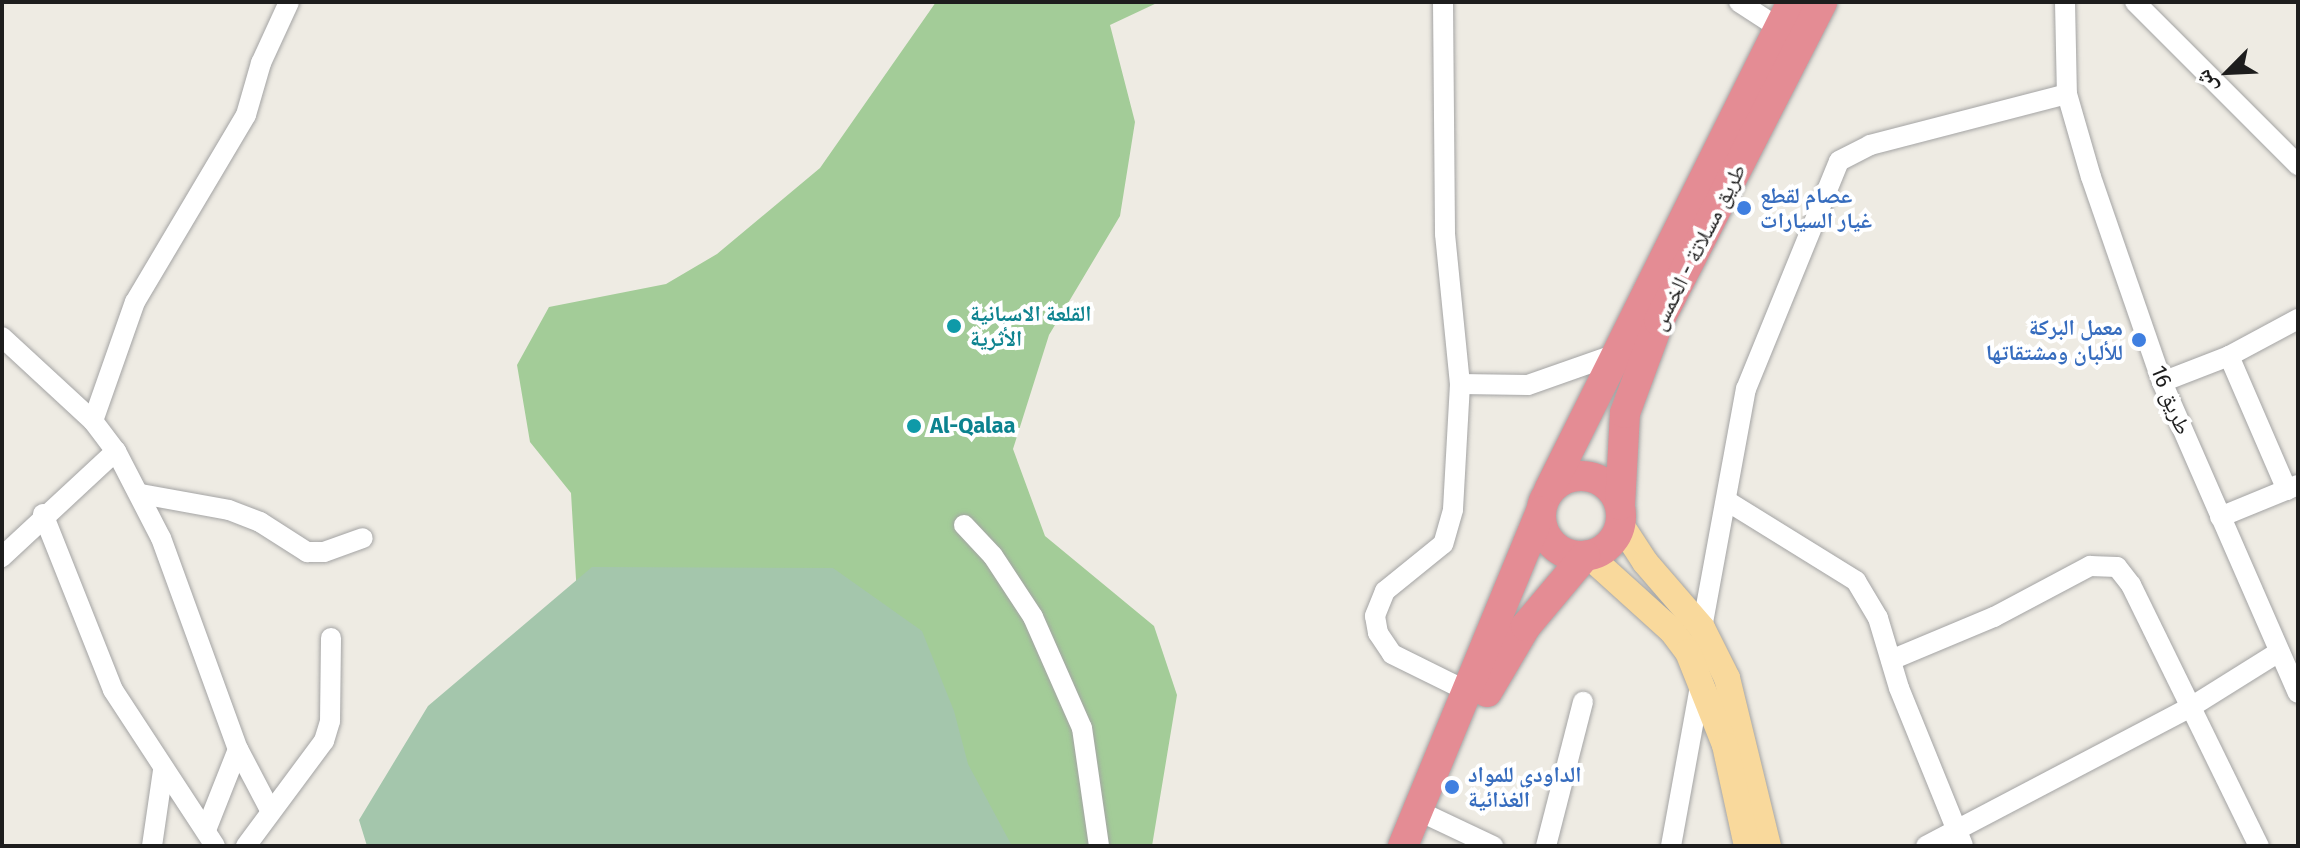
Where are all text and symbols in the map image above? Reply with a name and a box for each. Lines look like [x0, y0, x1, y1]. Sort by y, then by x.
north arrow [2188, 32, 2268, 112]
text: ش [2189, 66, 2223, 98]
street label: طريق مسلاتة - الخمس [1645, 159, 1751, 335]
place label: عصام لقطع غيار السيارات [1760, 182, 1872, 234]
marker: عصام لقطع غيار السيارات [1735, 199, 1753, 217]
place label: القلعة الاسبانية الأثرية [970, 300, 1091, 352]
place label: معمل البركة للألبان ومشتقاتها [1986, 314, 2123, 366]
marker: القلعة الاسبانية الأثرية [945, 317, 963, 335]
marker: معمل البركة للألبان ومشتقاتها [2130, 331, 2148, 349]
street label: طريق 16 [2145, 362, 2197, 438]
place label: Al-Qalaa [930, 413, 1015, 439]
marker: Al-Qalaa [905, 417, 923, 435]
place label: الداودي للمواد الغذائية [1468, 761, 1581, 812]
marker: الداودي للمواد الغذائية [1443, 778, 1461, 796]

